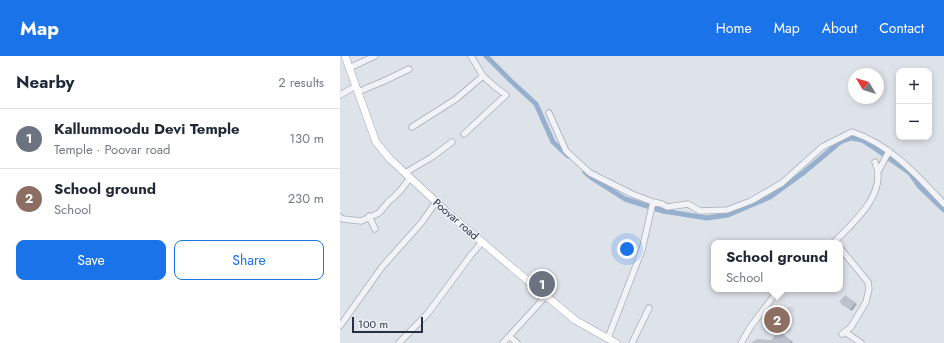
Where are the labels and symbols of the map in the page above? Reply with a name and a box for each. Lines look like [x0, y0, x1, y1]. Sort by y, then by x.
north arrow [848, 68, 884, 104]
street label: Poovar road [430, 195, 482, 243]
your location [617, 239, 637, 259]
pin: 1 [529, 269, 555, 299]
pin: 2 [764, 305, 790, 335]
scale bar [352, 315, 423, 334]

